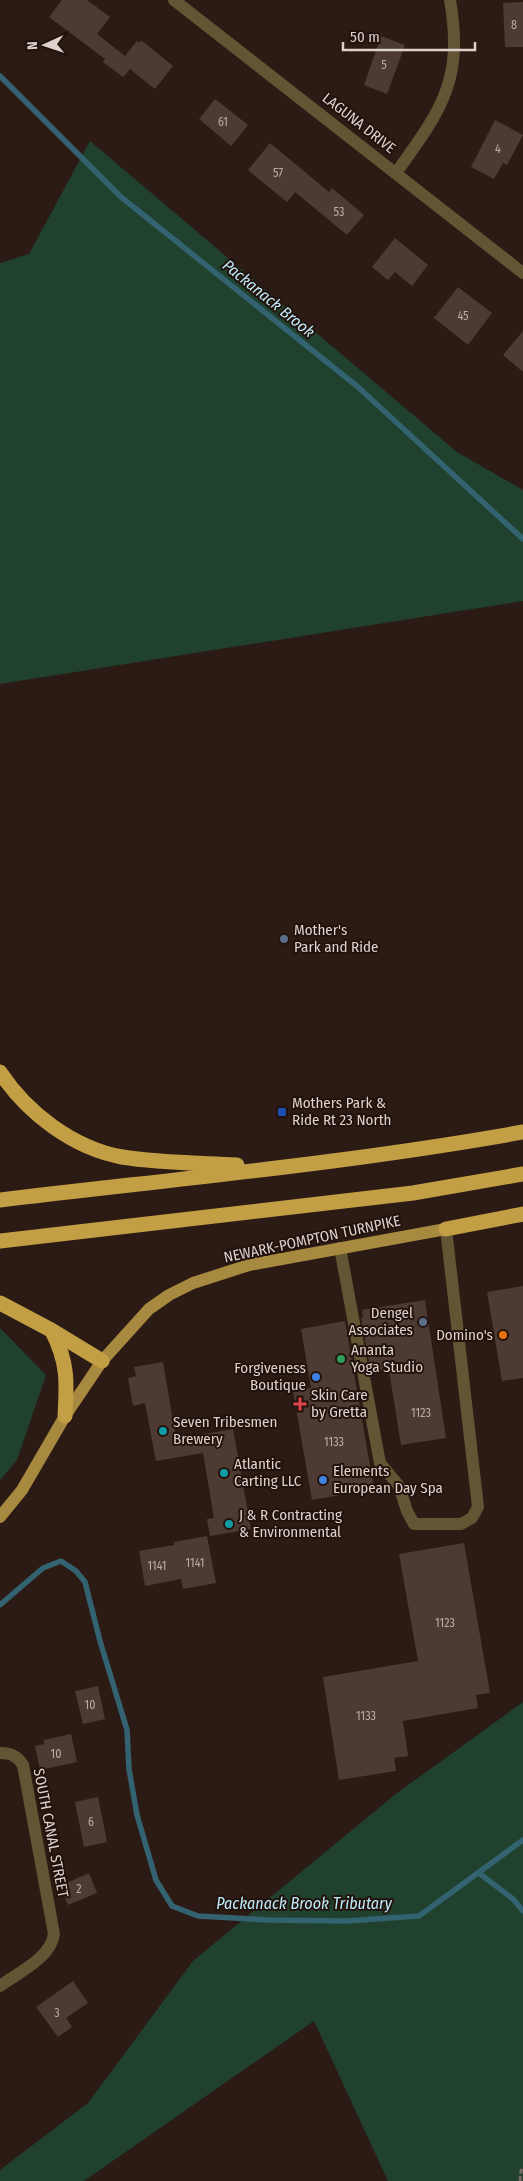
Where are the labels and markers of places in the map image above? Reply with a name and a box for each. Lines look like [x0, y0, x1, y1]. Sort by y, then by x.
place label: Mother's Park and Ride [294, 921, 378, 956]
marker: Mother's Park and Ride [278, 933, 290, 945]
place label: Mothers Park & Ride Rt 23 North [292, 1094, 391, 1129]
marker: Mothers Park & Ride Rt 23 North [276, 1106, 288, 1118]
place label: Dengel Associates [349, 1304, 413, 1339]
marker: Dengel Associates [417, 1316, 429, 1328]
place label: Domino's [436, 1326, 493, 1344]
marker: Domino's [497, 1329, 509, 1341]
place label: Ananta Yoga Studio [351, 1341, 423, 1376]
marker: Ananta Yoga Studio [335, 1353, 347, 1365]
place label: Forgiveness Boutique [234, 1359, 306, 1394]
marker: Forgiveness Boutique [310, 1371, 322, 1383]
place label: Skin Care by Gretta [311, 1386, 368, 1421]
marker: Skin Care by Gretta [293, 1397, 307, 1411]
place label: Seven Tribesmen Brewery [173, 1413, 277, 1448]
marker: Seven Tribesmen Brewery [157, 1425, 169, 1437]
place label: Atlantic Carting LLC [234, 1455, 302, 1490]
place label: Elements European Day Spa [333, 1462, 443, 1497]
marker: Atlantic Carting LLC [218, 1467, 230, 1479]
marker: Elements European Day Spa [317, 1474, 329, 1486]
place label: J & R Contracting & Environmental [239, 1506, 342, 1541]
marker: J & R Contracting & Environmental [223, 1518, 235, 1530]

